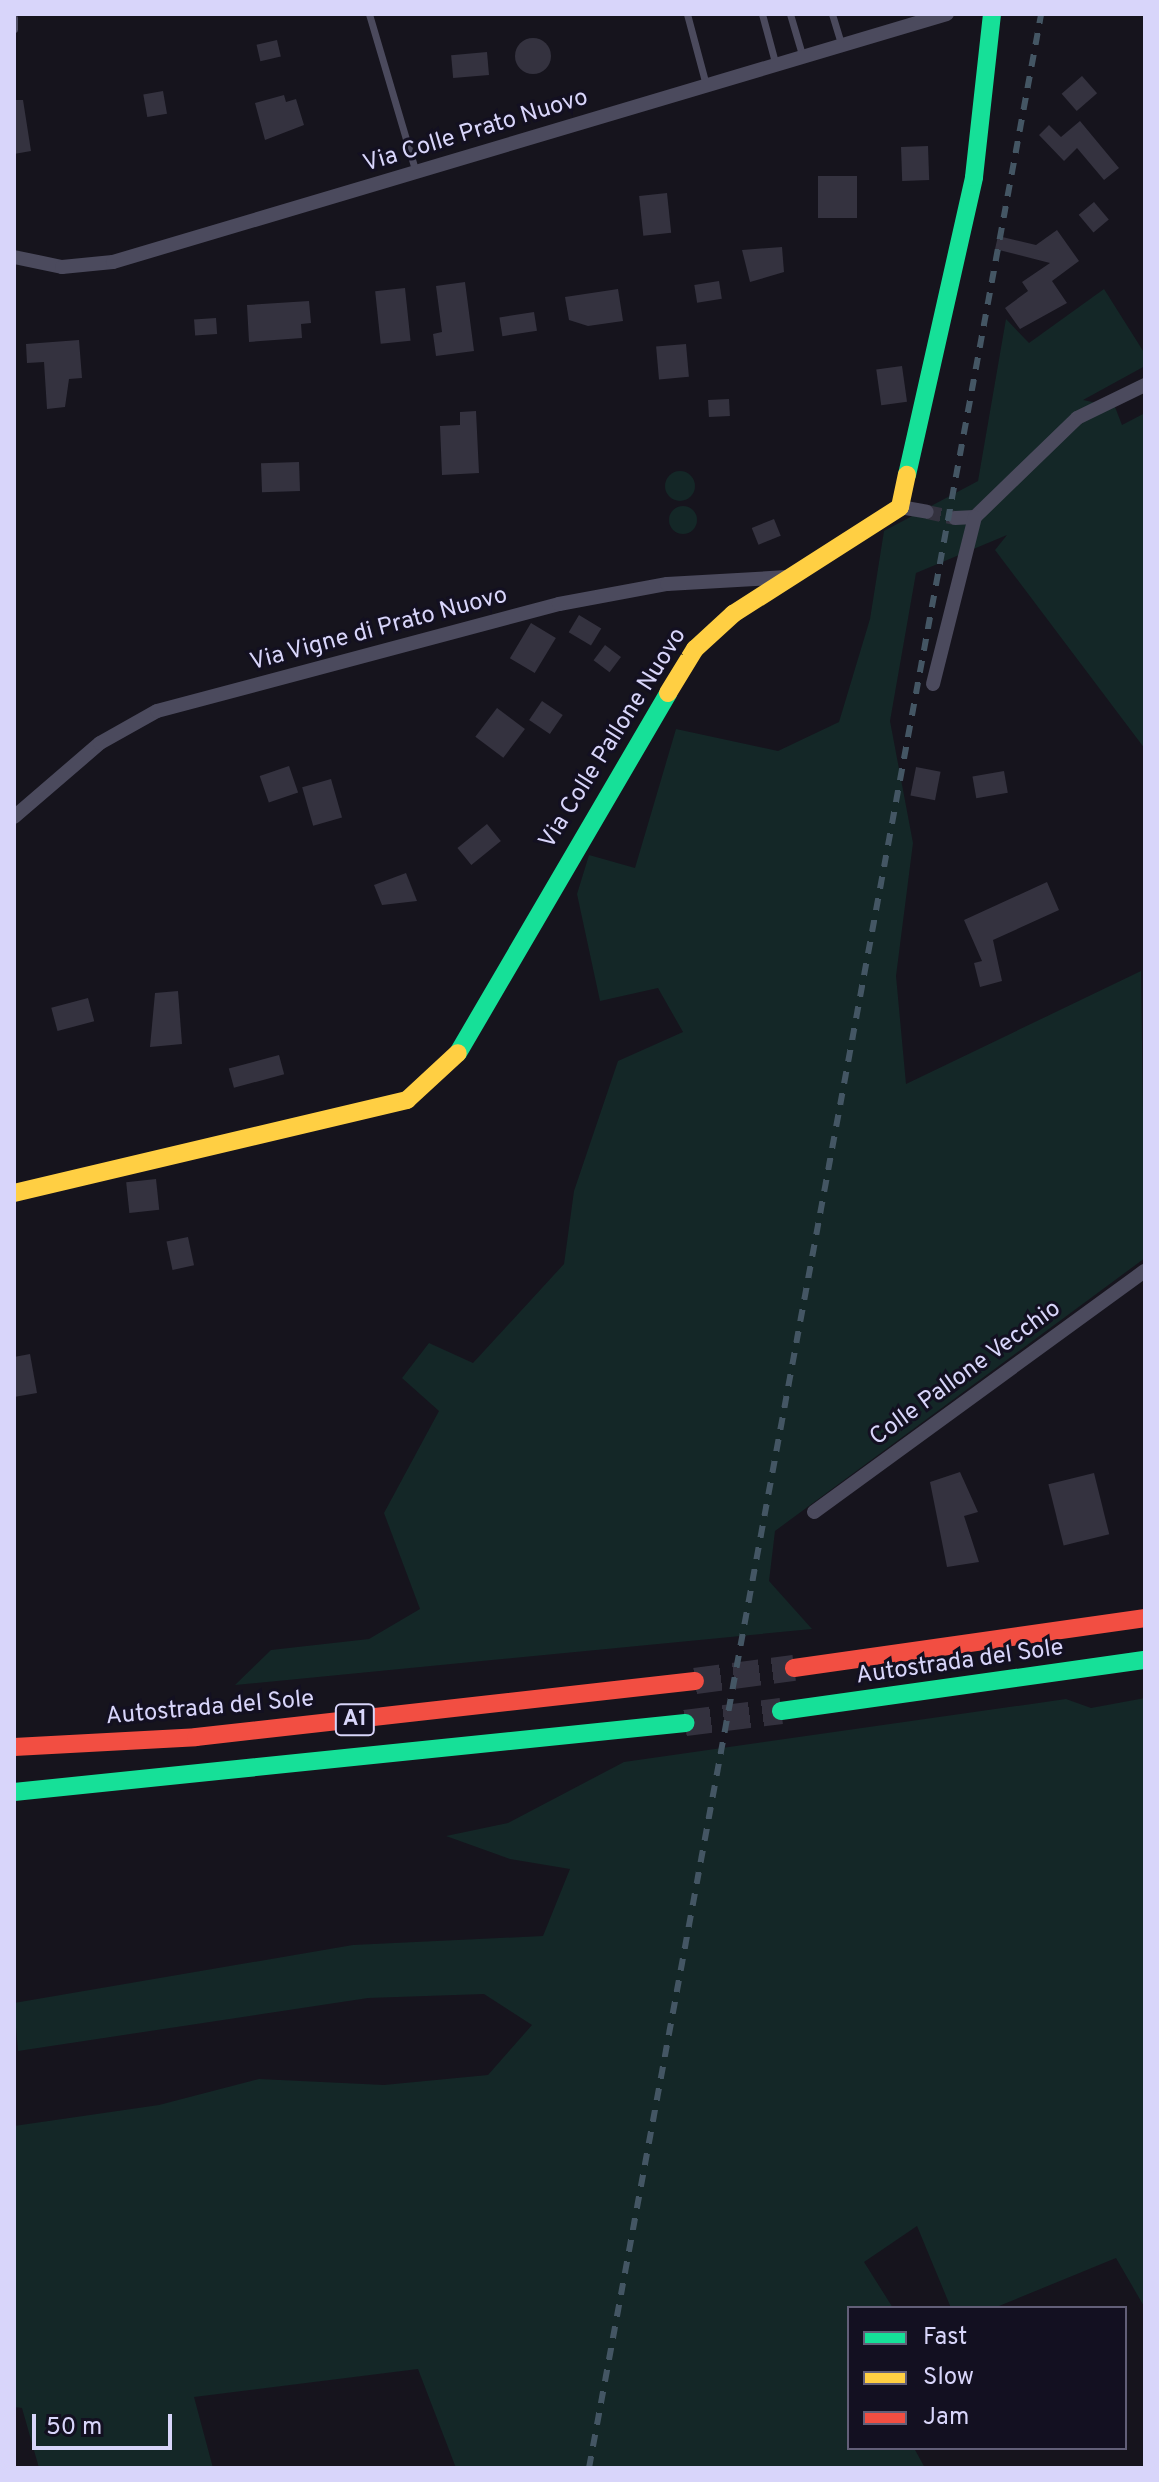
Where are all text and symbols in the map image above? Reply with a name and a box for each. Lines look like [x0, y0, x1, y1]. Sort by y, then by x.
street label: Via Colle Prato Nuovo [360, 84, 592, 180]
street label: Via Vigne di Prato Nuovo [247, 582, 511, 678]
street label: Via Colle Pallone Nuovo [534, 623, 694, 855]
street label: Colle Pallone Vecchio [865, 1295, 1067, 1453]
street label: Autostrada del Sole [854, 1634, 1066, 1692]
street label: Autostrada del Sole [105, 1686, 315, 1732]
road number: A1 [333, 1702, 377, 1738]
legend [847, 2306, 1127, 2450]
text: Fast [923, 2323, 967, 2353]
text: Slow [923, 2363, 974, 2393]
scale bar [36, 2398, 176, 2448]
text: Jam [923, 2403, 969, 2433]
text: 50 m [46, 2413, 102, 2443]

